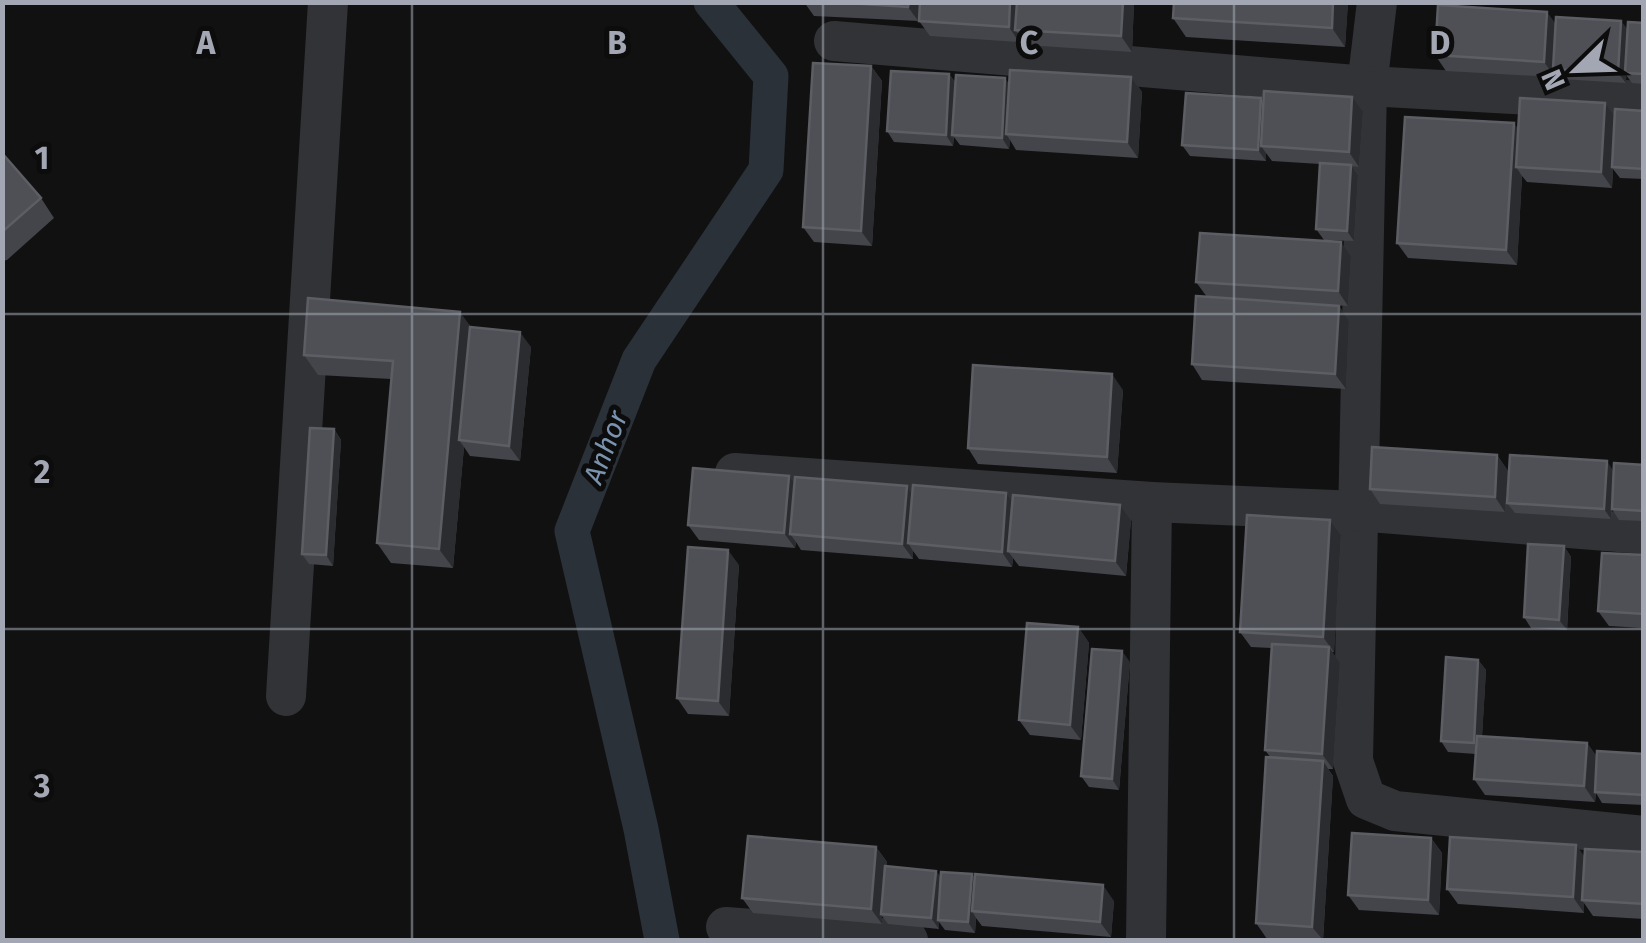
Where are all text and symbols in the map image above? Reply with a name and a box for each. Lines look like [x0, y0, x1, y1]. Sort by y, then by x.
north arrow [1526, 20, 1626, 120]
text: A [196, 24, 217, 62]
text: B [607, 24, 627, 62]
text: C [1020, 24, 1039, 62]
text: D [1430, 24, 1450, 62]
text: N [1535, 65, 1572, 95]
text: 1 [35, 139, 49, 177]
water label: Anhor [576, 405, 635, 489]
text: 2 [34, 453, 50, 491]
text: 3 [33, 767, 50, 805]

